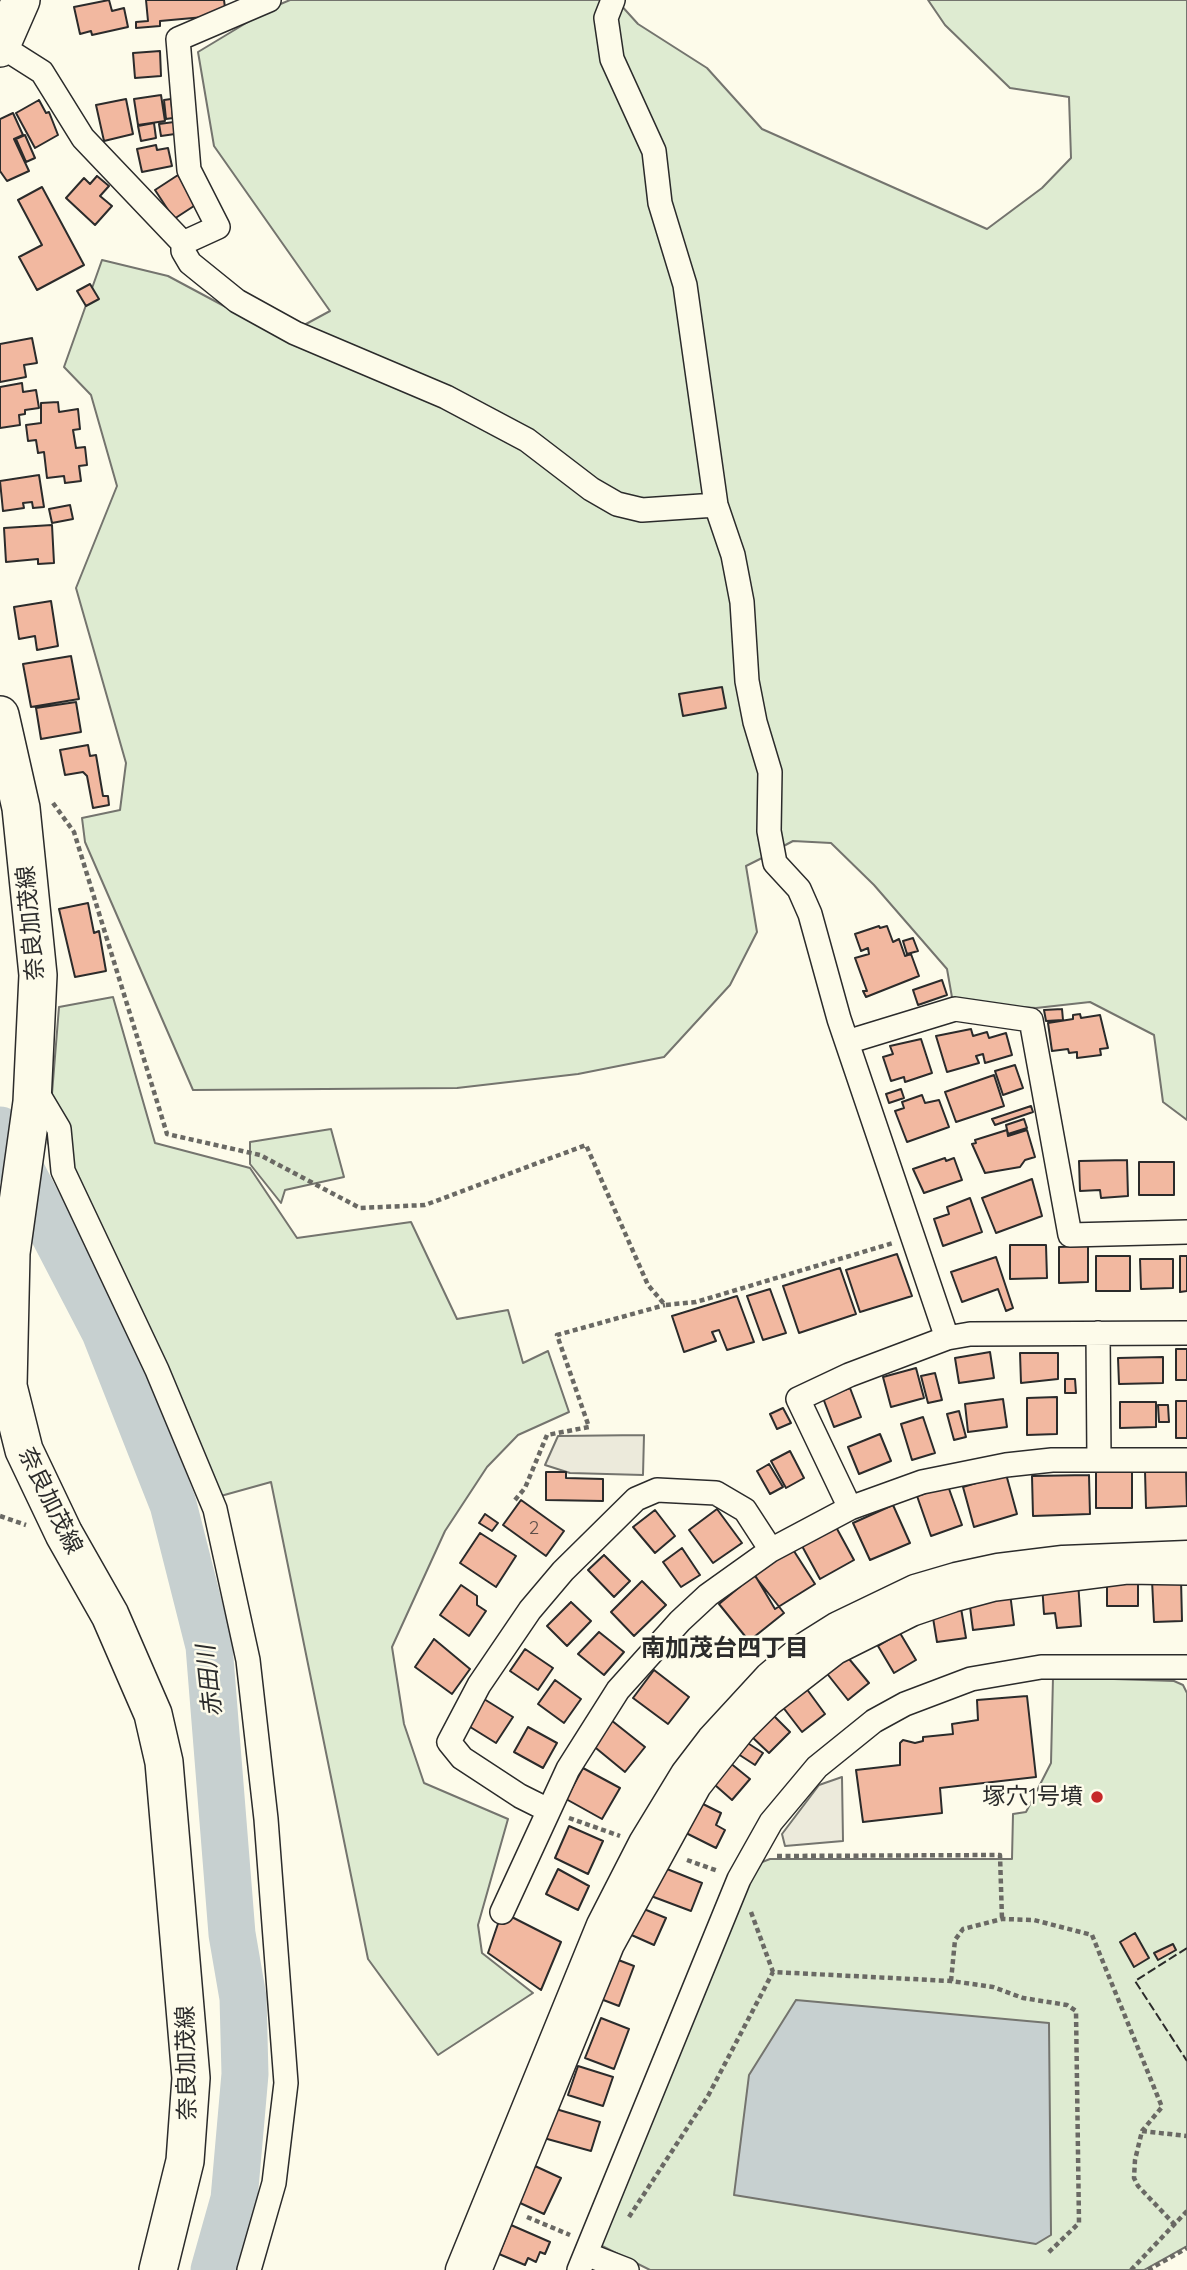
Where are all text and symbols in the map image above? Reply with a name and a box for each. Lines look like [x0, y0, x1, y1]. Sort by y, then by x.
street label: 奈良加茂線 [12, 865, 50, 981]
street label: 奈良加茂線 [12, 1443, 88, 1559]
house number: 2 [529, 1517, 539, 1539]
district label: 南加茂台四丁目 [641, 1635, 809, 1663]
water label: 赤田川 [192, 1644, 228, 1718]
place label: 塚穴1号墳 [982, 1783, 1083, 1811]
marker: 塚穴1号墳 [1089, 1789, 1105, 1805]
street label: 奈良加茂線 [172, 2005, 202, 2121]

